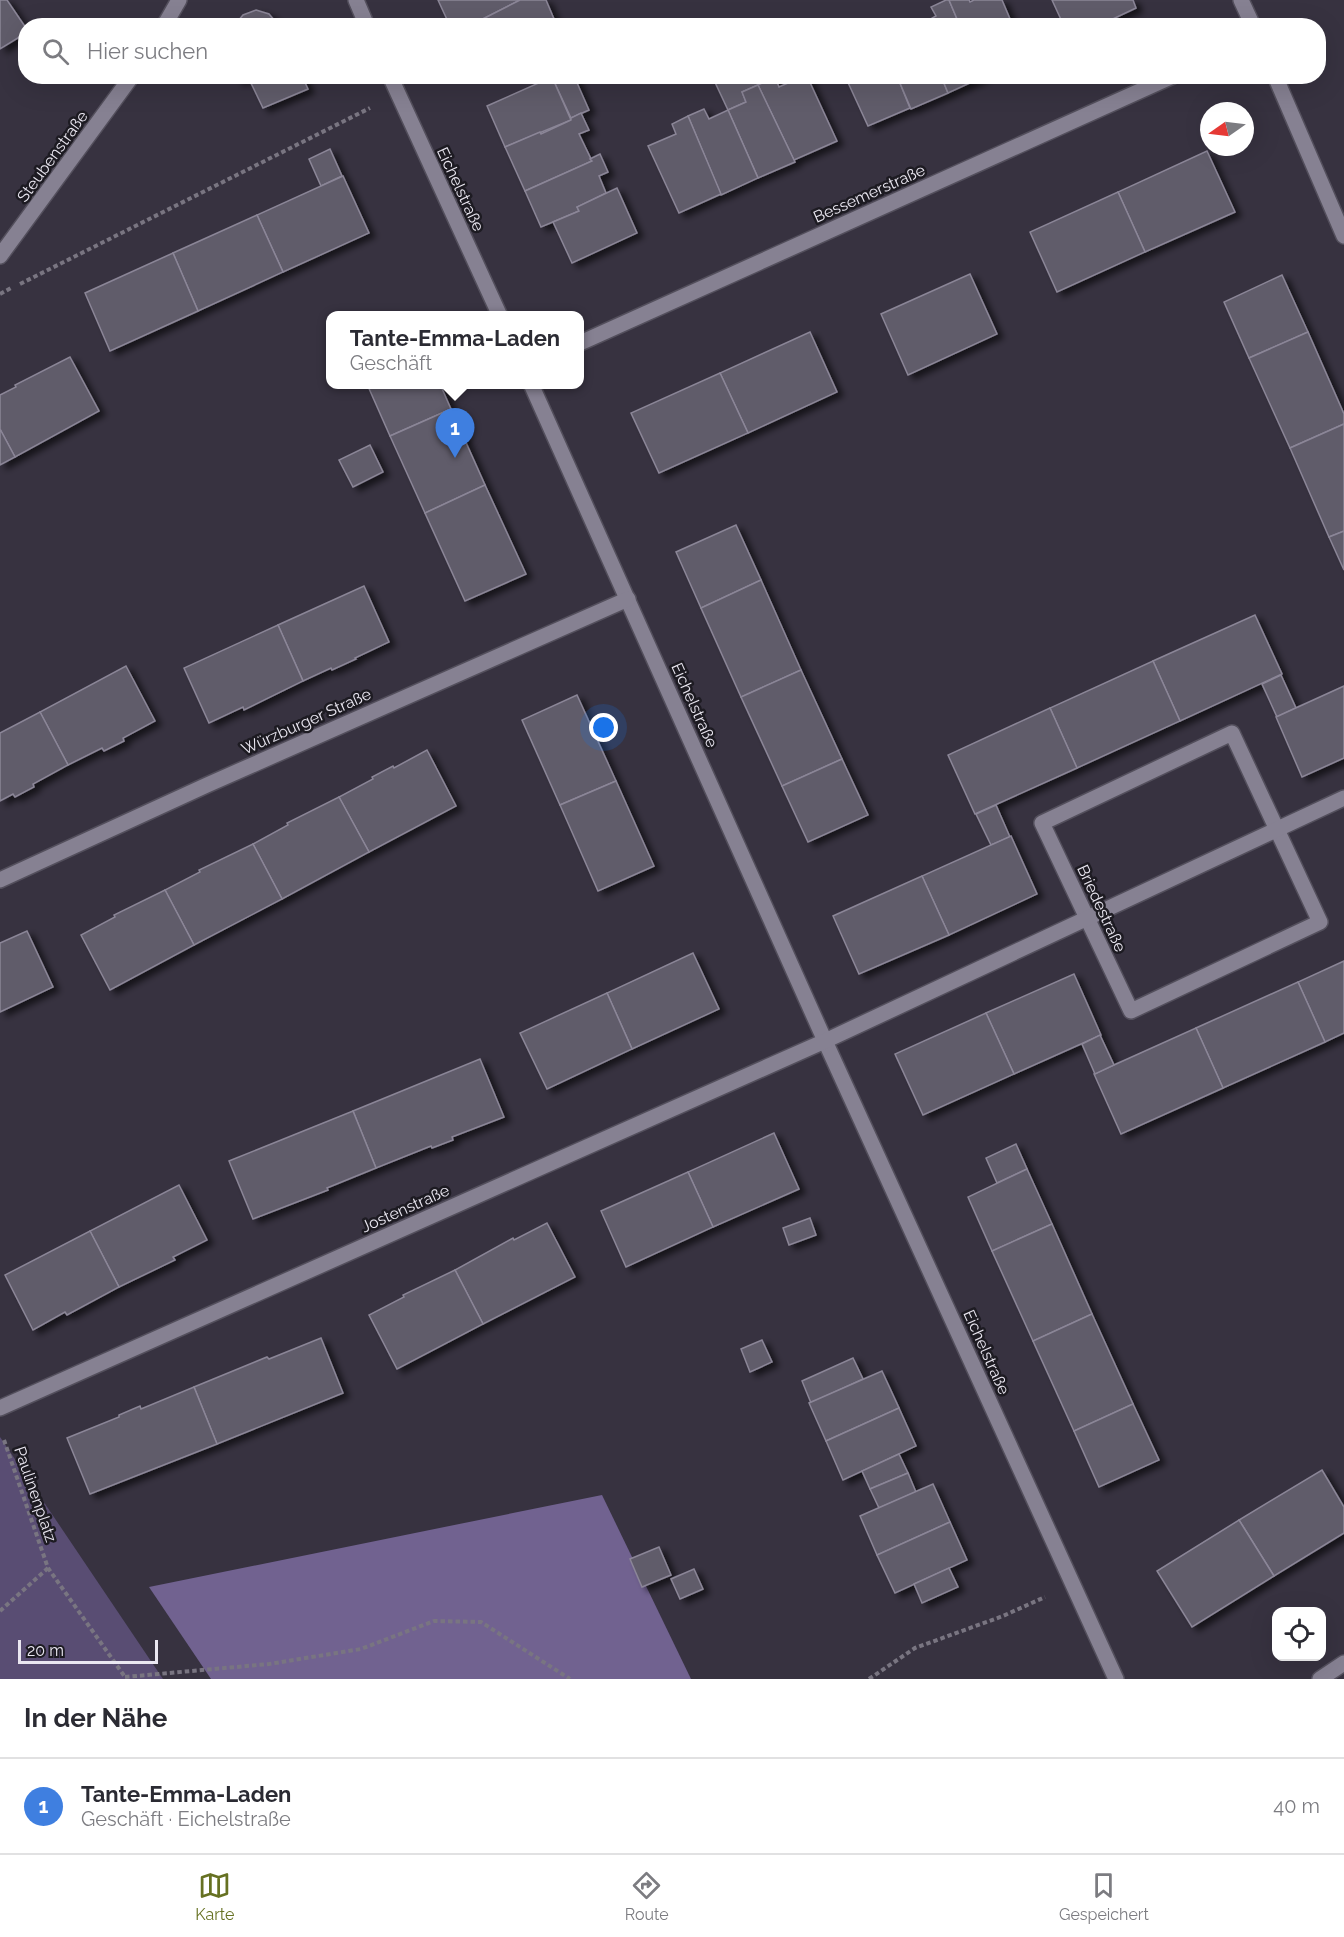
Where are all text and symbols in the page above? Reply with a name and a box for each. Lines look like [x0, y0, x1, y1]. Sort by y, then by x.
search box [18, 18, 1326, 84]
icon: search [39, 35, 72, 68]
text: Hier suchen [87, 38, 208, 64]
north arrow [1200, 102, 1254, 156]
street label: Steubenstraße [13, 107, 92, 206]
street label: Eichelstraße [433, 144, 488, 234]
street label: Bessemerstraße [810, 160, 928, 227]
popup [326, 311, 584, 389]
text: Tante-Emma-Laden [350, 325, 560, 351]
text: Geschäft [350, 351, 432, 375]
pin: 1 [436, 408, 474, 458]
street label: Eichelstraße [667, 660, 722, 750]
street label: Würzburger Straße [238, 684, 374, 759]
your location [589, 713, 618, 742]
street label: Briedestraße [1073, 862, 1130, 955]
street label: Jostenstraße [358, 1181, 452, 1236]
street label: Eichelstraße [959, 1307, 1014, 1397]
street label: Paulinenplatz [10, 1444, 61, 1545]
map controls [1272, 1607, 1326, 1661]
button: locate [1272, 1607, 1326, 1661]
scale bar [18, 1637, 158, 1664]
text: 20 m [27, 1641, 64, 1660]
text: In der Nähe [24, 1703, 167, 1733]
text: Tante-Emma-Laden [81, 1781, 291, 1807]
text: 1 [39, 1794, 48, 1818]
text: 40 m [1273, 1794, 1320, 1818]
text: Geschäft · Eichelstraße [81, 1807, 291, 1831]
tab: Karte [195, 1869, 234, 1924]
tab: Route [625, 1869, 669, 1924]
tab: Gespeichert [1059, 1869, 1149, 1924]

